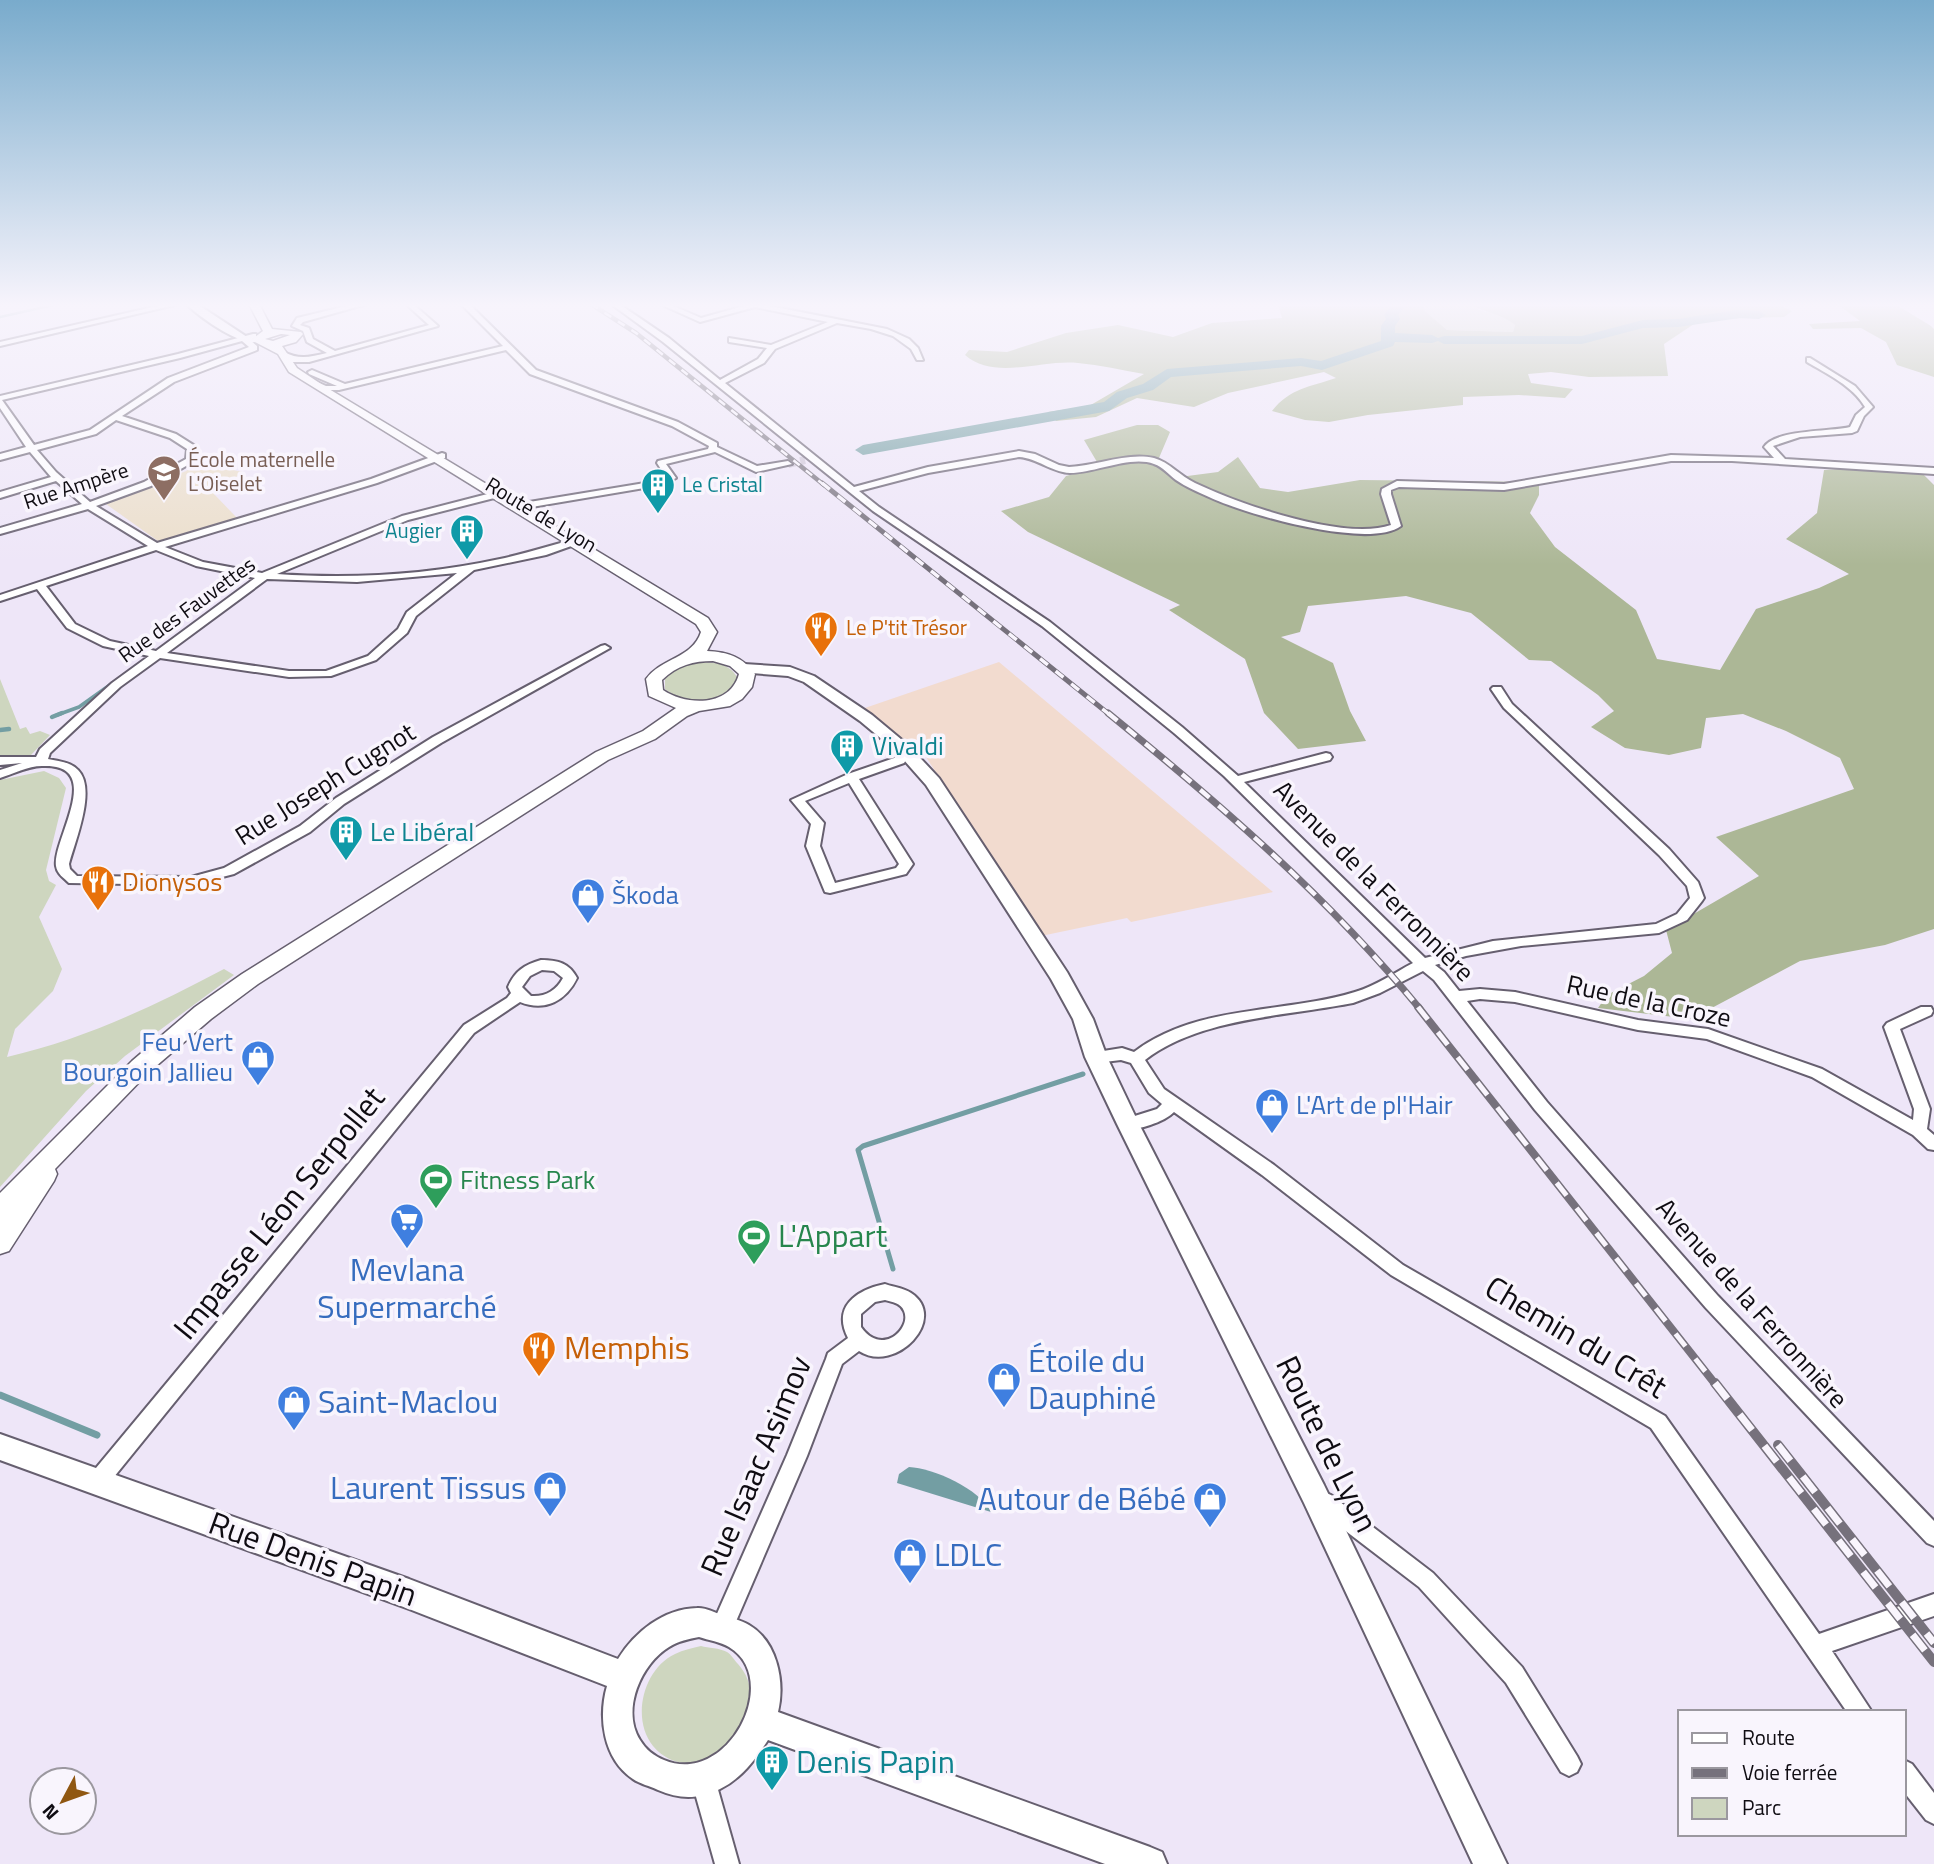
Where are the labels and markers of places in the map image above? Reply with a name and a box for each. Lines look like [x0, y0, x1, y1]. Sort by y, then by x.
place label: École maternelle L'Oiselet [188, 443, 335, 499]
school or university icon: École maternelle L'Oiselet [145, 453, 183, 502]
building icon: Le Cristal [639, 466, 677, 515]
place label: Le Cristal [682, 468, 763, 500]
building icon: Augier [448, 512, 486, 561]
place label: Augier [385, 514, 442, 546]
restaurant icon: Le P'tit Trésor [802, 609, 840, 658]
place label: Le P'tit Trésor [846, 611, 967, 643]
place label: Vivaldi [872, 726, 944, 765]
building icon: Vivaldi [828, 727, 866, 776]
place label: Le Libéral [370, 812, 474, 851]
building icon: Le Libéral [327, 813, 365, 862]
place label: Dionysos [122, 862, 222, 901]
restaurant icon: Dionysos [79, 863, 117, 912]
place label: Škoda [612, 875, 679, 914]
shop icon: Škoda [569, 876, 607, 925]
place label: Feu Vert Bourgoin Jallieu [63, 1022, 233, 1091]
shop icon: Feu Vert Bourgoin Jallieu [239, 1038, 277, 1087]
place label: L'Art de pl'Hair [1296, 1085, 1453, 1124]
shop icon: L'Art de pl'Hair [1253, 1086, 1291, 1135]
place label: Fitness Park [460, 1160, 595, 1199]
sports icon: Fitness Park [417, 1161, 455, 1210]
supermarket icon: Mevlana Supermarché [388, 1201, 426, 1250]
place label: L'Appart [778, 1211, 887, 1259]
sports icon: L'Appart [735, 1217, 773, 1266]
place label: Mevlana Supermarché [317, 1245, 497, 1330]
place label: Memphis [564, 1323, 690, 1371]
restaurant icon: Memphis [520, 1329, 558, 1378]
place label: Étoile du Dauphiné [1028, 1336, 1156, 1421]
shop icon: Étoile du Dauphiné [985, 1360, 1023, 1409]
place label: Saint-Maclou [318, 1377, 498, 1425]
shop icon: Saint-Maclou [275, 1383, 313, 1432]
place label: Laurent Tissus [330, 1463, 526, 1511]
shop icon: Laurent Tissus [531, 1469, 569, 1518]
place label: Autour de Bébé [978, 1474, 1186, 1522]
shop icon: Autour de Bébé [1191, 1480, 1229, 1529]
place label: LDLC [934, 1530, 1002, 1578]
shop icon: LDLC [891, 1536, 929, 1585]
place label: Denis Papin [796, 1737, 955, 1785]
building icon: Denis Papin [753, 1743, 791, 1792]

